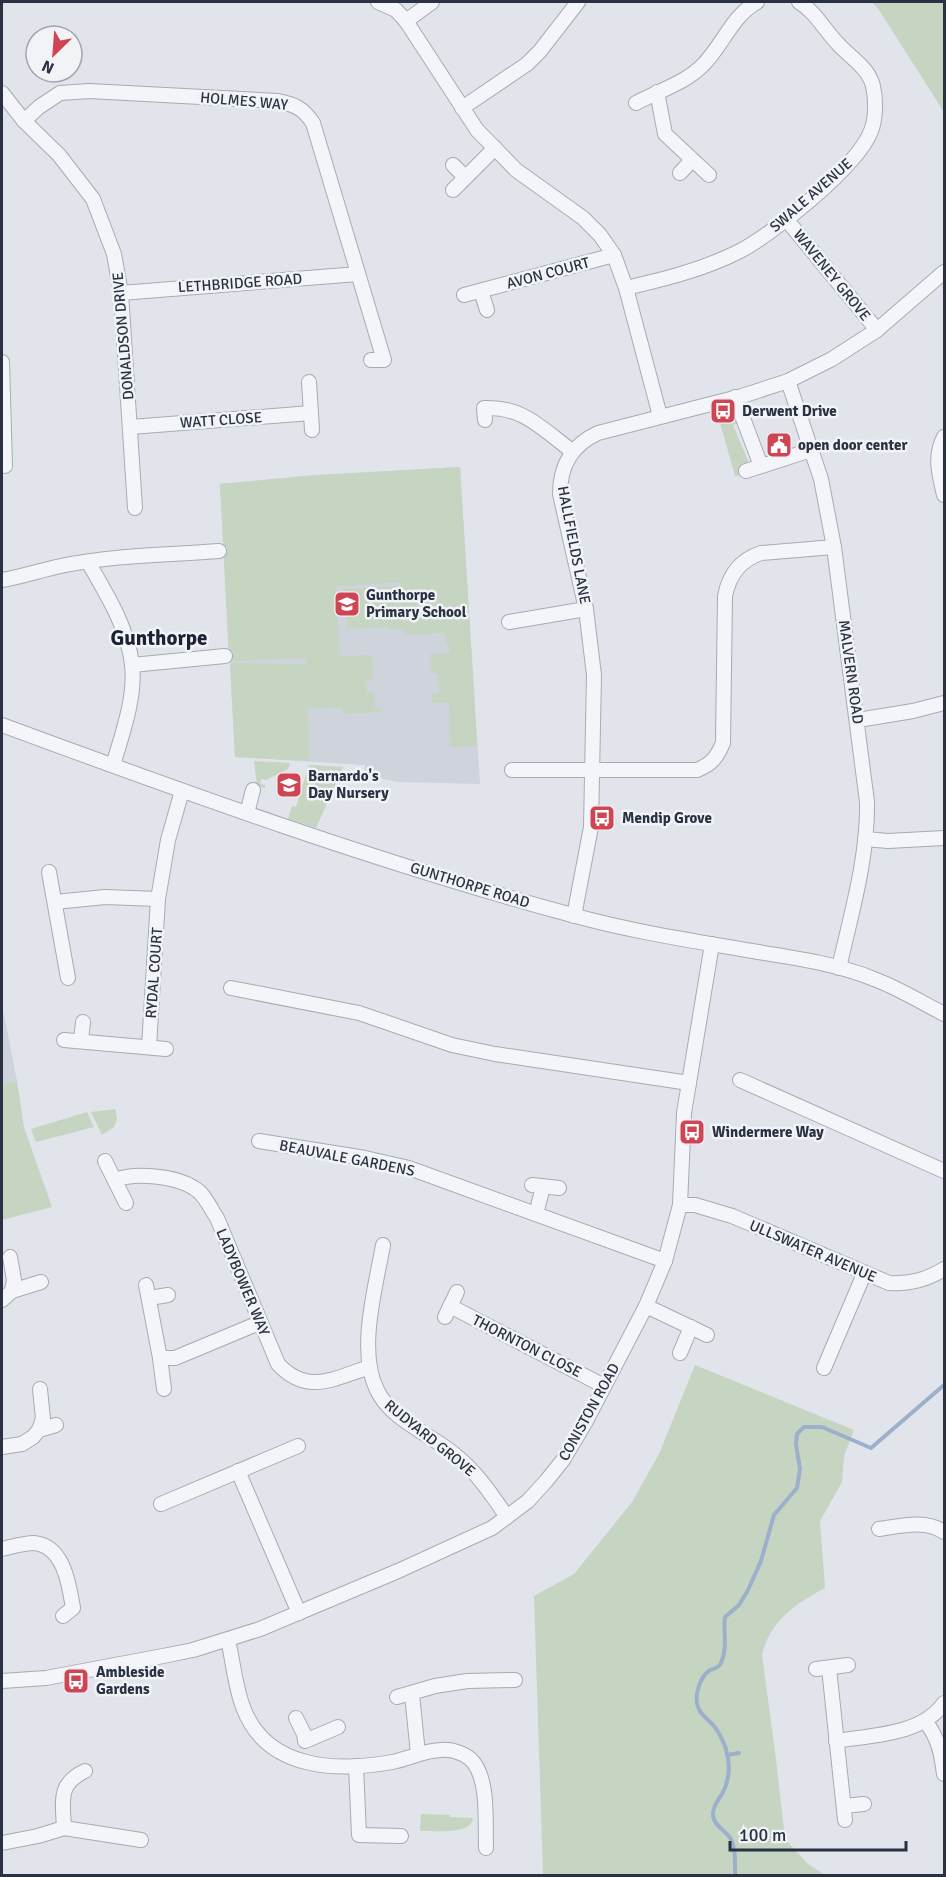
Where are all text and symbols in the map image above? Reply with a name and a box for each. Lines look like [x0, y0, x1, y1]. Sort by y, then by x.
north arrow [24, 24, 84, 84]
text: N [39, 55, 57, 78]
street label: HOLMES WAY [199, 88, 289, 114]
street label: SWALE AVENUE [766, 154, 856, 236]
street label: WAVENEY GROVE [790, 226, 874, 324]
street label: AVON COURT [504, 253, 592, 293]
street label: LETHBRIDGE ROAD [177, 270, 303, 296]
street label: DONALDSON DRIVE [108, 271, 138, 401]
bus stop icon: Derwent Drive [708, 396, 738, 426]
place label: Derwent Drive [742, 402, 837, 420]
street label: WATT CLOSE [179, 408, 263, 432]
public building icon: open door center [764, 430, 794, 460]
place label: open door center [798, 436, 907, 454]
street label: HALLFIELDS LANE [554, 484, 594, 606]
place label: Gunthorpe Primary School [366, 586, 467, 621]
school or university icon: Gunthorpe Primary School [332, 589, 362, 619]
street label: MALVERN ROAD [835, 619, 867, 725]
district label: Gunthorpe [110, 625, 208, 651]
place label: Barnardo's Day Nursery [308, 767, 389, 802]
school or university icon: Barnardo's Day Nursery [274, 770, 304, 800]
bus stop icon: Mendip Grove [587, 803, 617, 833]
place label: Mendip Grove [622, 809, 712, 827]
street label: GUNTHORPE ROAD [408, 858, 532, 912]
street label: RYDAL COURT [142, 926, 166, 1019]
bus stop icon: Windermere Way [677, 1117, 707, 1147]
place label: Windermere Way [712, 1123, 824, 1141]
street label: BEAUVALE GARDENS [278, 1136, 416, 1180]
street label: ULLSWATER AVENUE [747, 1216, 879, 1286]
street label: LADYBOWER WAY [212, 1226, 274, 1339]
street label: THORNTON CLOSE [469, 1311, 585, 1381]
street label: CONISTON ROAD [555, 1360, 623, 1464]
street label: RUDYARD GROVE [381, 1396, 479, 1480]
place label: Ambleside Gardens [96, 1663, 164, 1698]
bus stop icon: Ambleside Gardens [61, 1666, 91, 1696]
scale bar [730, 1814, 906, 1852]
text: 100 m [739, 1824, 786, 1846]

